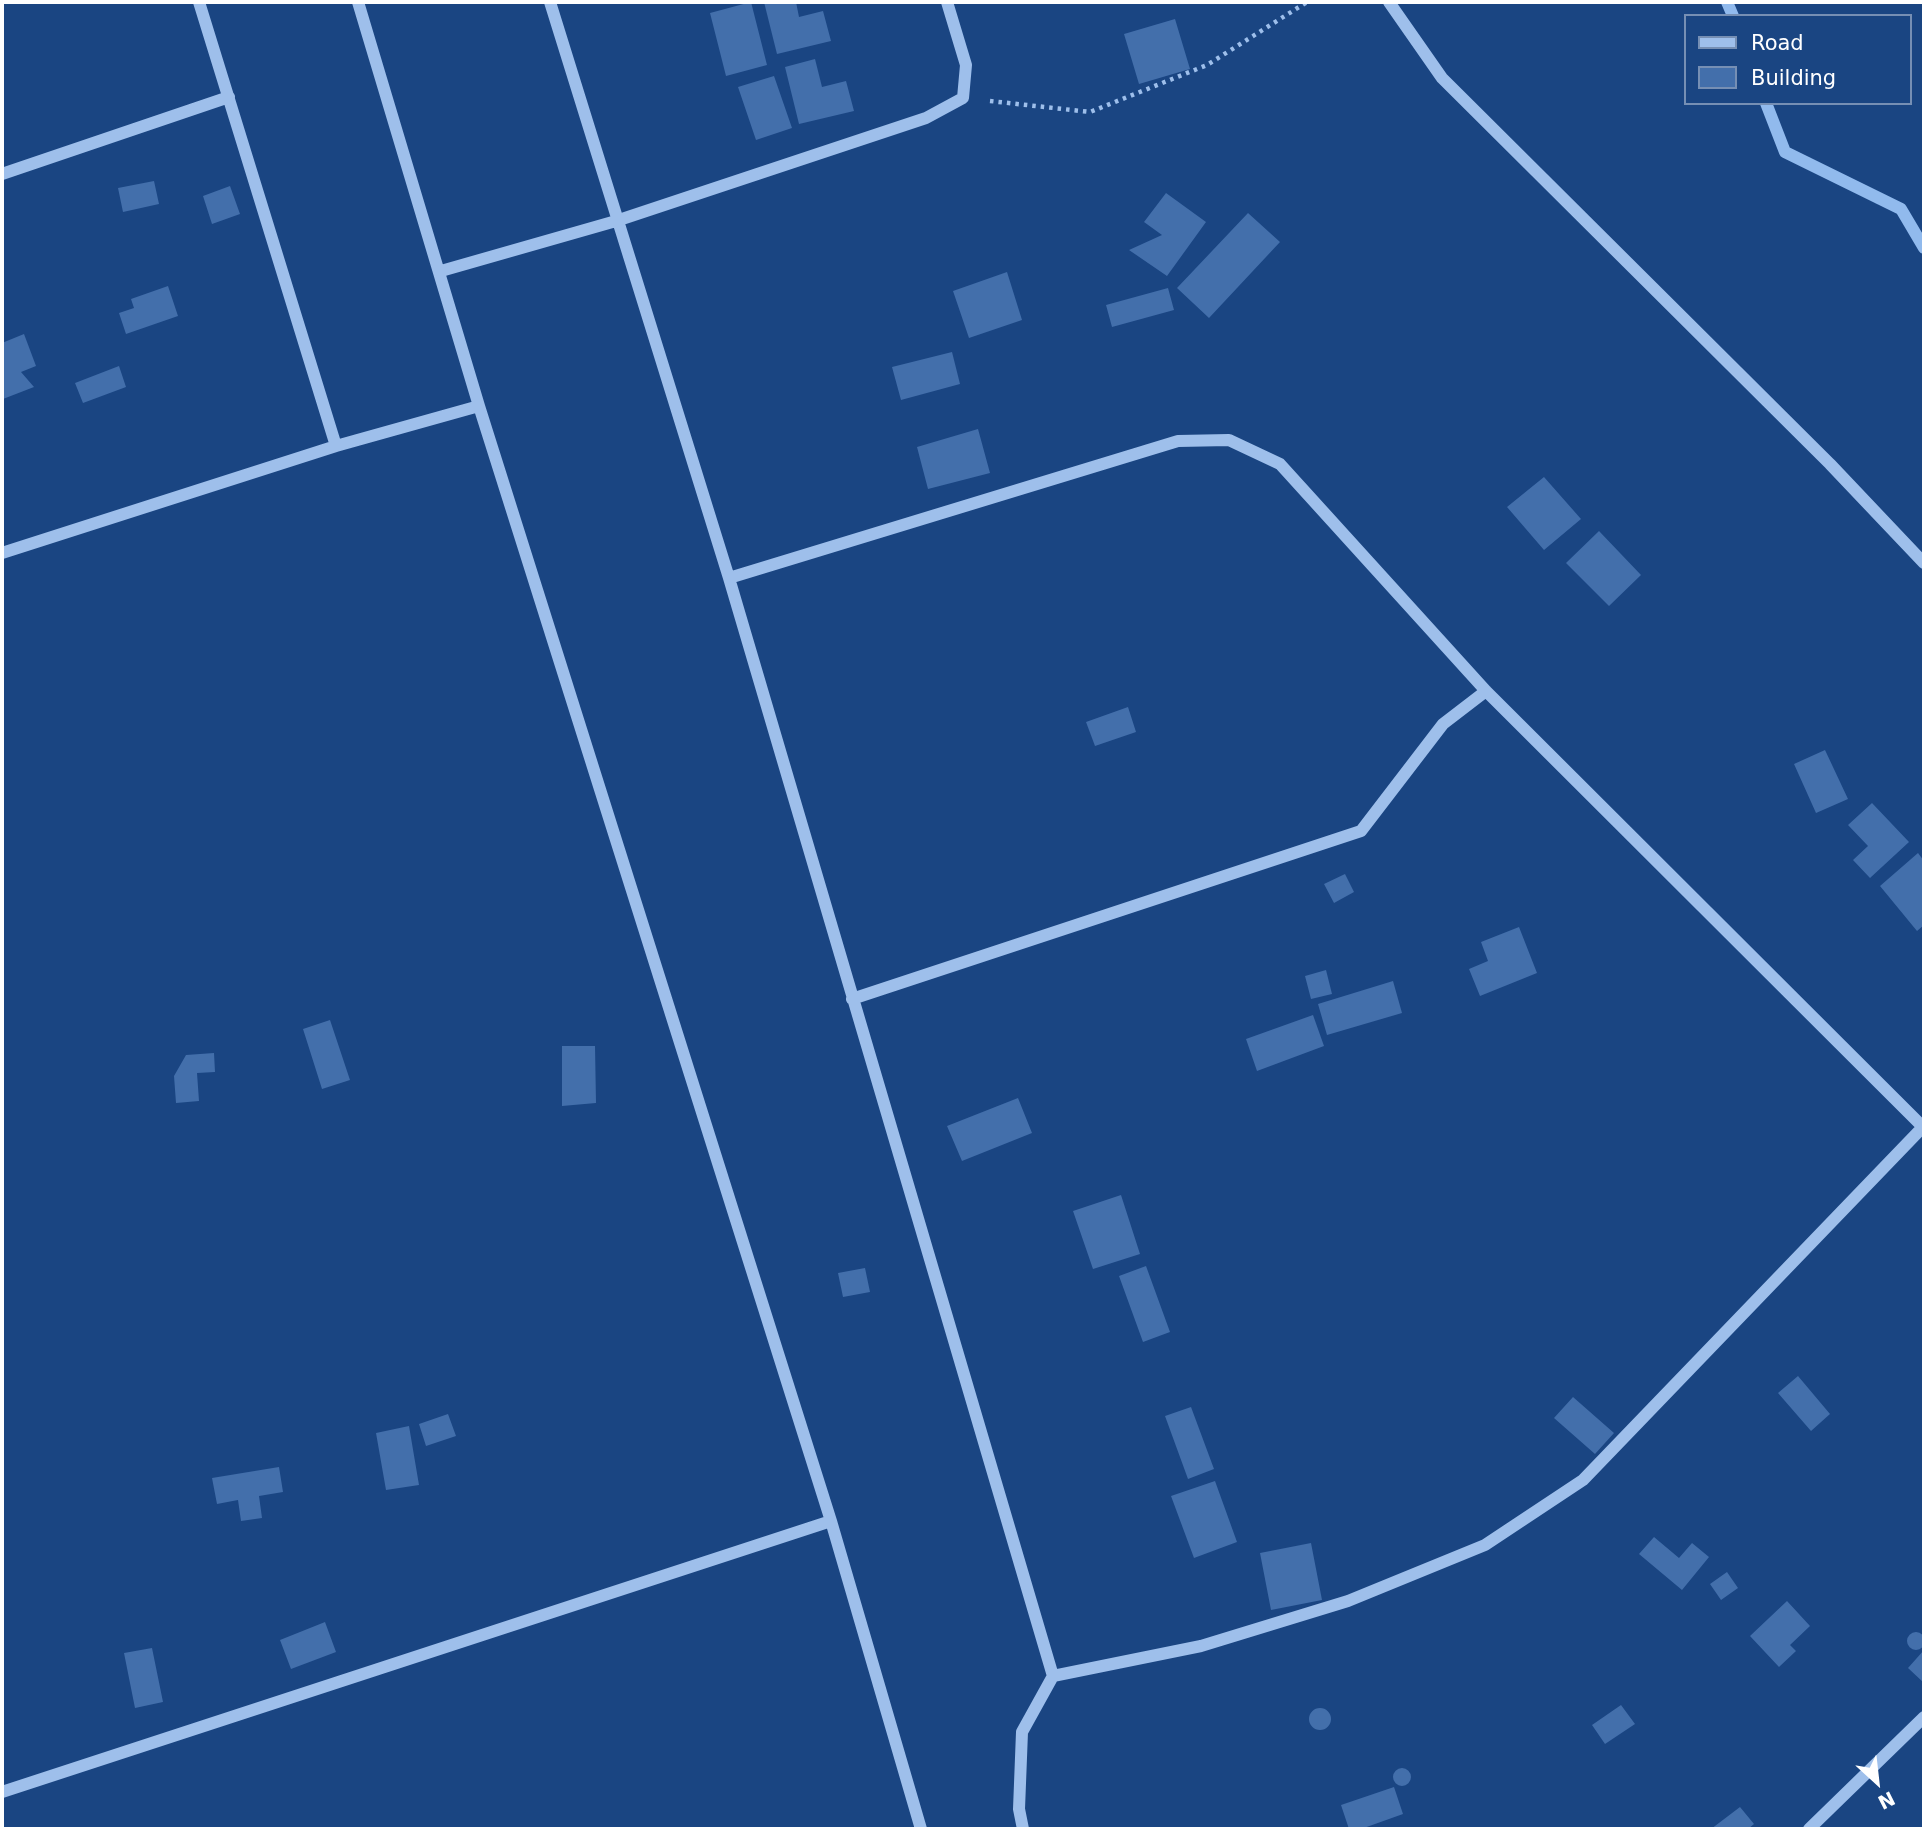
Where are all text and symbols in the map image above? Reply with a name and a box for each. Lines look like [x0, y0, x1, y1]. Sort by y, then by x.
legend [1685, 14, 1912, 105]
text: Road [1751, 31, 1804, 55]
text: Building [1751, 66, 1836, 90]
north arrow [1842, 1747, 1912, 1817]
text: N [1874, 1787, 1899, 1814]

